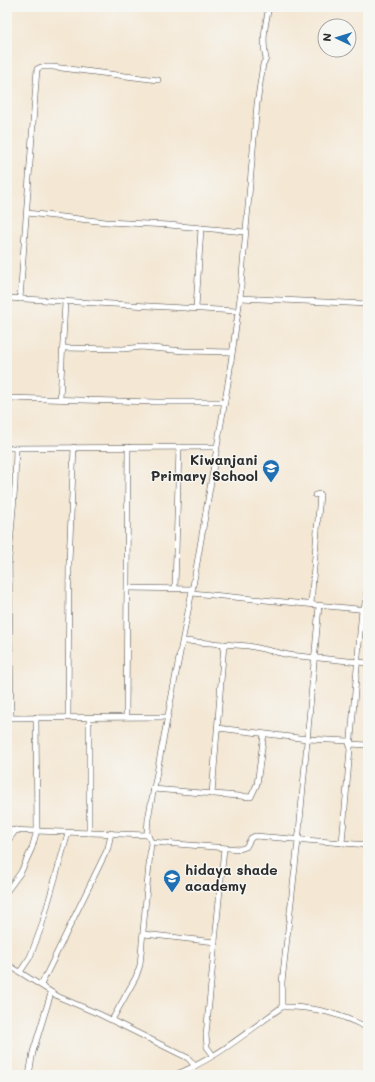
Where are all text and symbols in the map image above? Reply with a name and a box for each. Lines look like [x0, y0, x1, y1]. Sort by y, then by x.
north arrow [317, 18, 357, 58]
text: N [319, 33, 334, 42]
place label: Kiwanjani Primary School [151, 450, 258, 485]
school or university icon: Kiwanjani Primary School [261, 458, 281, 483]
place label: hidaya shade academy [185, 860, 278, 895]
school or university icon: hidaya shade academy [162, 868, 182, 893]

